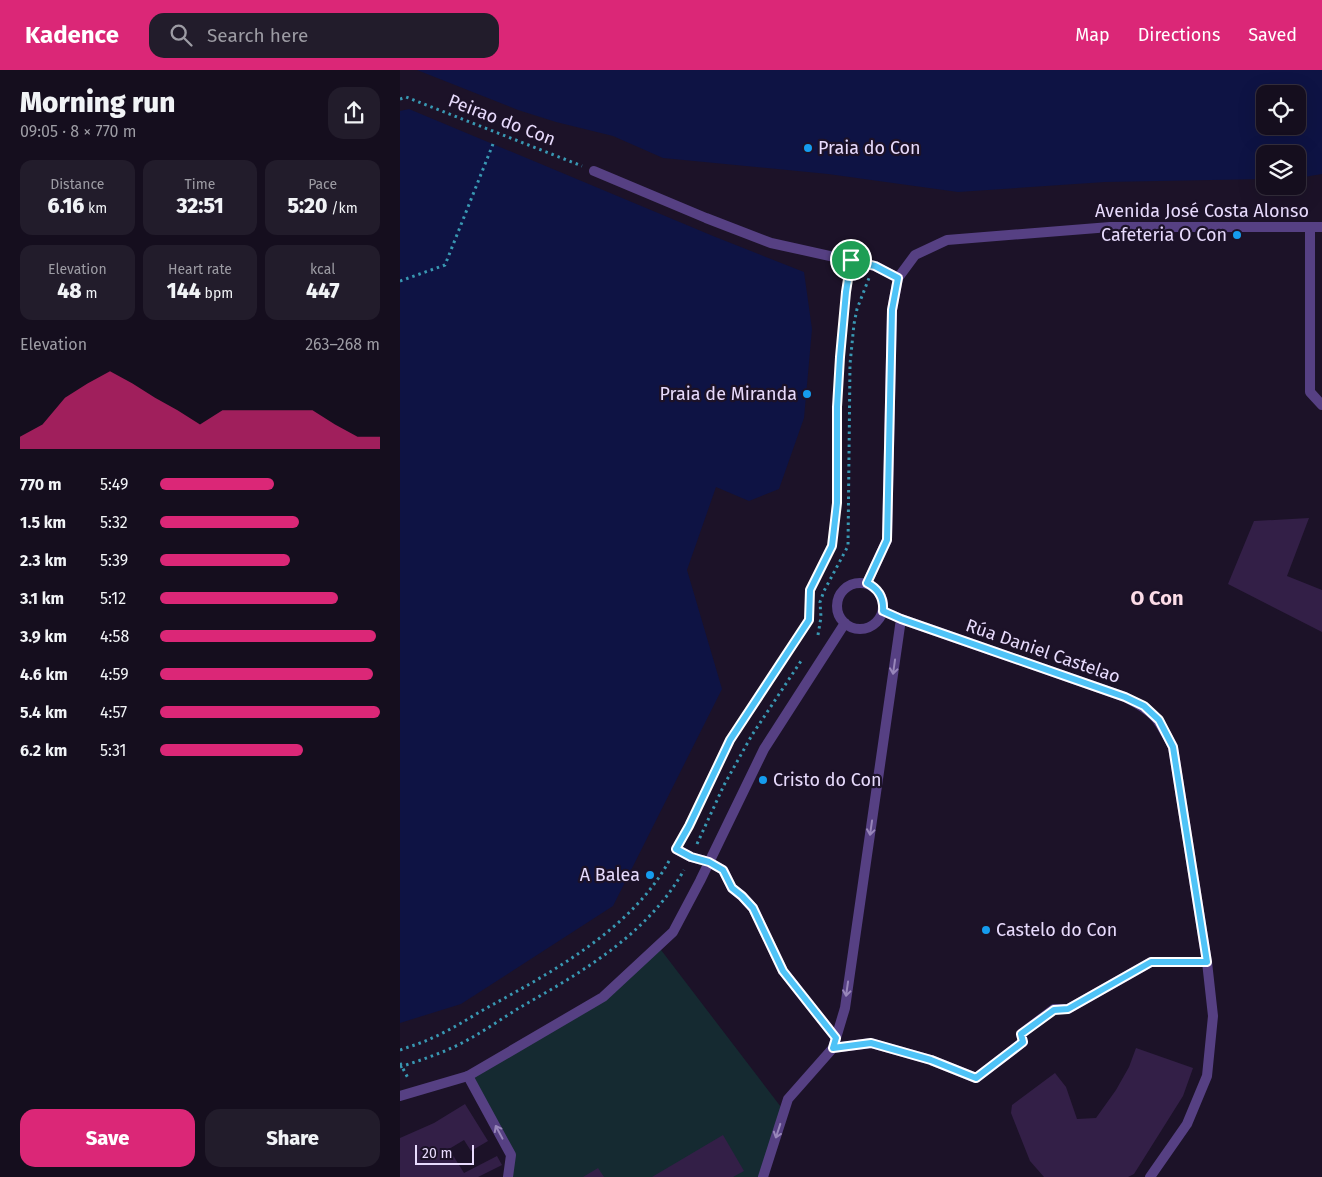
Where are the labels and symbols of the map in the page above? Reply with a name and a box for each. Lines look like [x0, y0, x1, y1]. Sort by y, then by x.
street label: Peirao do Con [445, 89, 559, 151]
place label: Praia do Con [818, 137, 921, 159]
marker: Praia do Con [802, 142, 814, 154]
street label: Avenida José Costa Alonso [1095, 200, 1309, 222]
place label: Cafeteria O Con [1101, 224, 1227, 246]
marker: Cafeteria O Con [1231, 229, 1243, 241]
pin [830, 239, 872, 281]
place label: Praia de Miranda [660, 383, 797, 405]
marker: Praia de Miranda [801, 388, 813, 400]
district label: O Con [1131, 586, 1183, 610]
street label: Rúa Daniel Castelao [963, 614, 1123, 688]
one-way arrow [889, 659, 899, 675]
place label: Cristo do Con [773, 769, 882, 791]
marker: Cristo do Con [757, 774, 769, 786]
one-way arrow [865, 819, 875, 835]
place label: A Balea [580, 864, 640, 886]
marker: A Balea [644, 869, 656, 881]
place label: Castelo do Con [996, 919, 1117, 941]
marker: Castelo do Con [980, 924, 992, 936]
one-way arrow [842, 980, 852, 996]
one-way arrow [772, 1123, 782, 1139]
one-way arrow [493, 1125, 503, 1139]
scale bar [415, 1142, 474, 1165]

